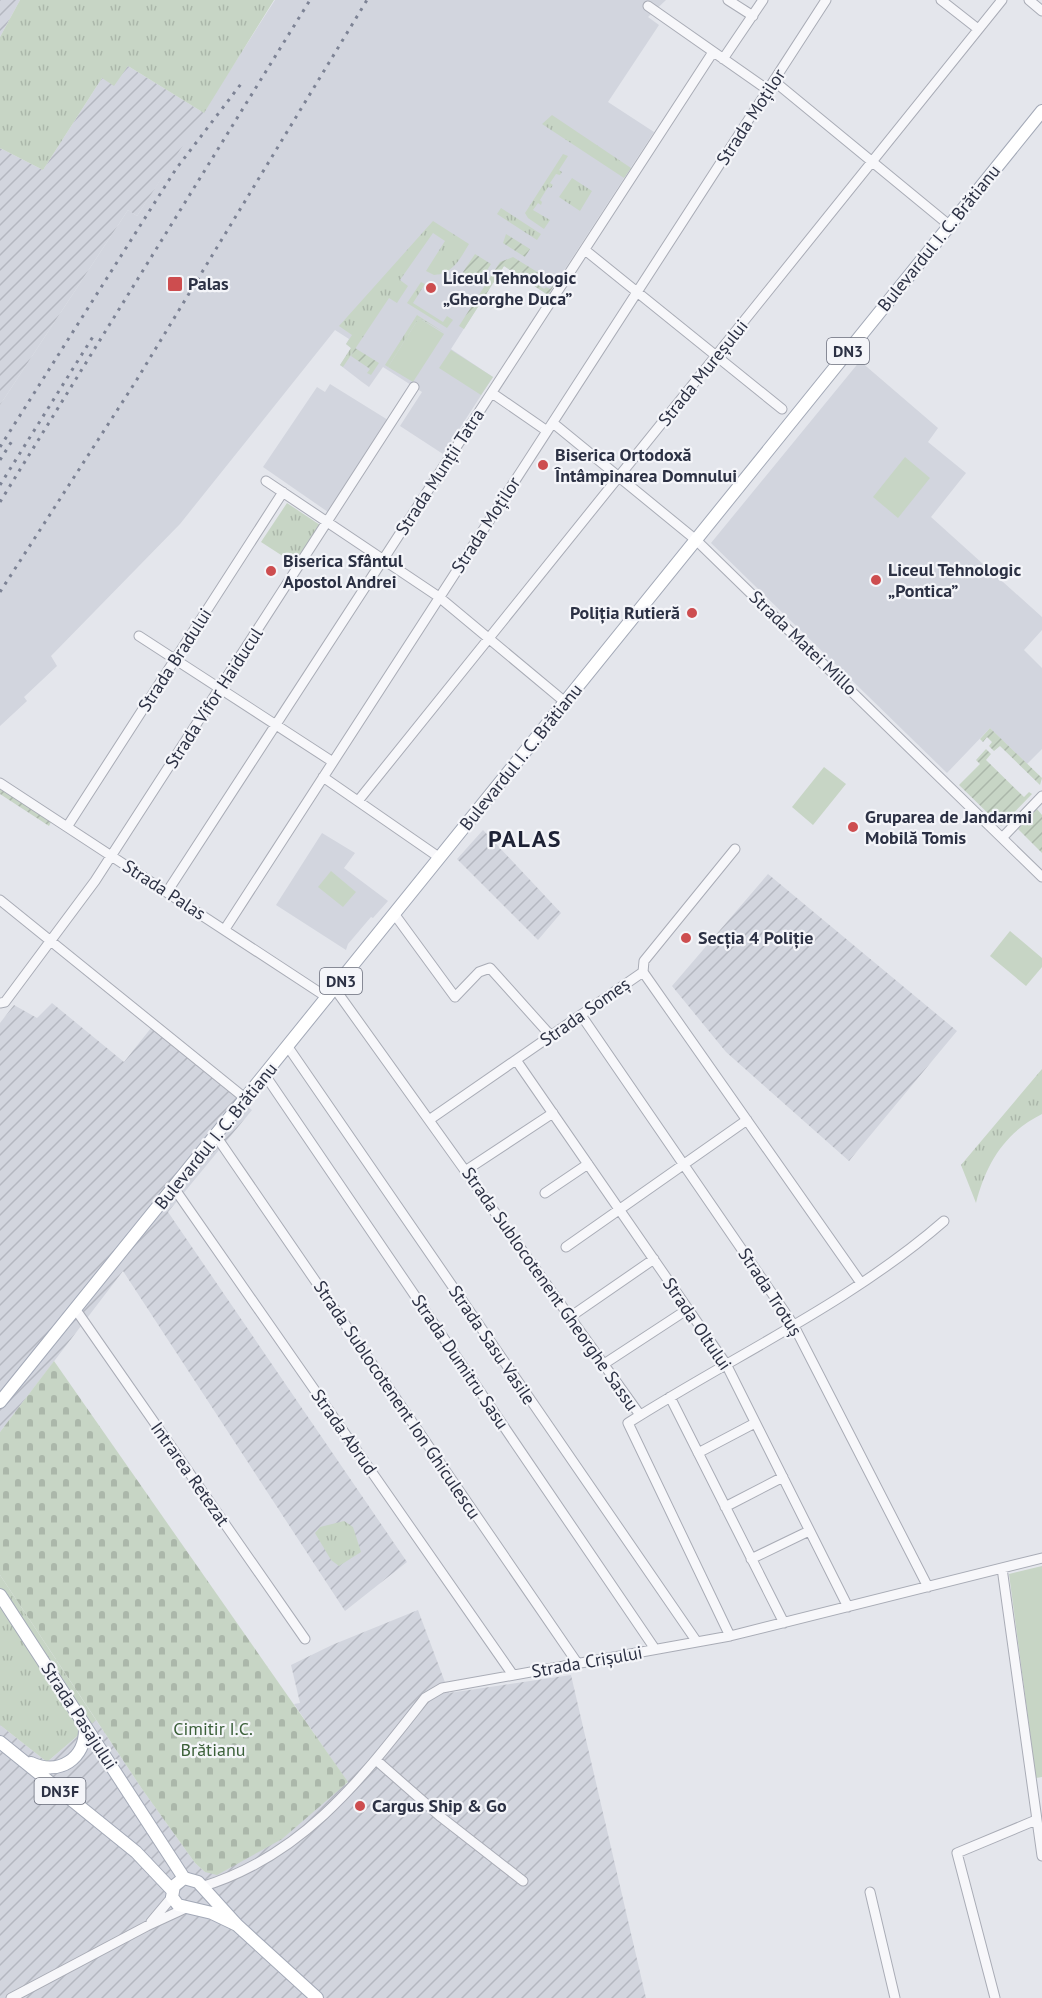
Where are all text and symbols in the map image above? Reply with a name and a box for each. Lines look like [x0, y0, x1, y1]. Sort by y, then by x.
street label: Strada Moților [711, 64, 790, 169]
street label: Bulevardul I. C. Brătianu [872, 160, 1005, 316]
place label: Liceul Tehnologic „Gheorghe Duca” [443, 266, 576, 310]
place label: Palas [188, 272, 229, 295]
marker: Palas [166, 275, 184, 293]
marker: Liceul Tehnologic „Gheorghe Duca” [424, 281, 438, 295]
street label: Strada Mureșului [653, 315, 753, 431]
road number: DN3 [827, 338, 869, 364]
street label: Strada Munții Tatra [390, 404, 489, 539]
place label: Biserica Ortodoxă Întâmpinarea Domnului [554, 443, 737, 487]
marker: Biserica Ortodoxă Întâmpinarea Domnului [536, 458, 550, 472]
street label: Strada Moților [446, 472, 525, 577]
place label: Biserica Sfântul Apostol Andrei [283, 549, 404, 593]
place label: Liceul Tehnologic „Pontica” [888, 558, 1021, 602]
marker: Biserica Sfântul Apostol Andrei [264, 564, 278, 578]
marker: Liceul Tehnologic „Pontica” [869, 573, 883, 587]
street label: Strada Matei Millo [745, 585, 862, 700]
place label: Poliția Rutieră [570, 601, 680, 624]
street label: Strada Bradului [133, 604, 217, 716]
marker: Poliția Rutieră [685, 606, 699, 620]
street label: Strada Vifor Haiducul [160, 622, 268, 772]
street label: Bulevardul I. C. Brătianu [454, 679, 587, 835]
place label: Gruparea de Jandarmi Mobilă Tomis [865, 805, 1032, 849]
marker: Gruparea de Jandarmi Mobilă Tomis [846, 820, 860, 834]
district label: PALAS [488, 823, 562, 854]
street label: Strada Palas [118, 854, 210, 925]
place label: Secția 4 Poliție [698, 926, 813, 949]
marker: Secția 4 Poliție [679, 931, 693, 945]
road number: DN3 [320, 968, 362, 994]
street label: Strada Someș [535, 972, 634, 1051]
street label: Bulevardul I. C. Brătianu [149, 1058, 282, 1214]
street label: Strada Sublocotenent Gheorghe Sassu [457, 1162, 644, 1415]
street label: Strada Trotuș [733, 1243, 808, 1340]
street label: Strada Oltului [658, 1273, 737, 1375]
street label: Strada Sublocotenent Ion Ghiculescu [309, 1276, 486, 1523]
street label: Strada Sasu Vasile [444, 1281, 541, 1409]
street label: Strada Dumitru Sasu [407, 1290, 514, 1433]
street label: Strada Abrud [307, 1384, 382, 1479]
street label: Intrarea Retezat [146, 1417, 235, 1530]
street label: Strada Crișului [530, 1640, 644, 1683]
street label: Strada Pasajului [36, 1658, 123, 1774]
park label: Cimitir I.C. Brătianu [173, 1717, 253, 1761]
road number: DN3F [34, 1778, 86, 1804]
place label: Cargus Ship & Go [372, 1794, 507, 1817]
marker: Cargus Ship & Go [353, 1799, 367, 1813]

